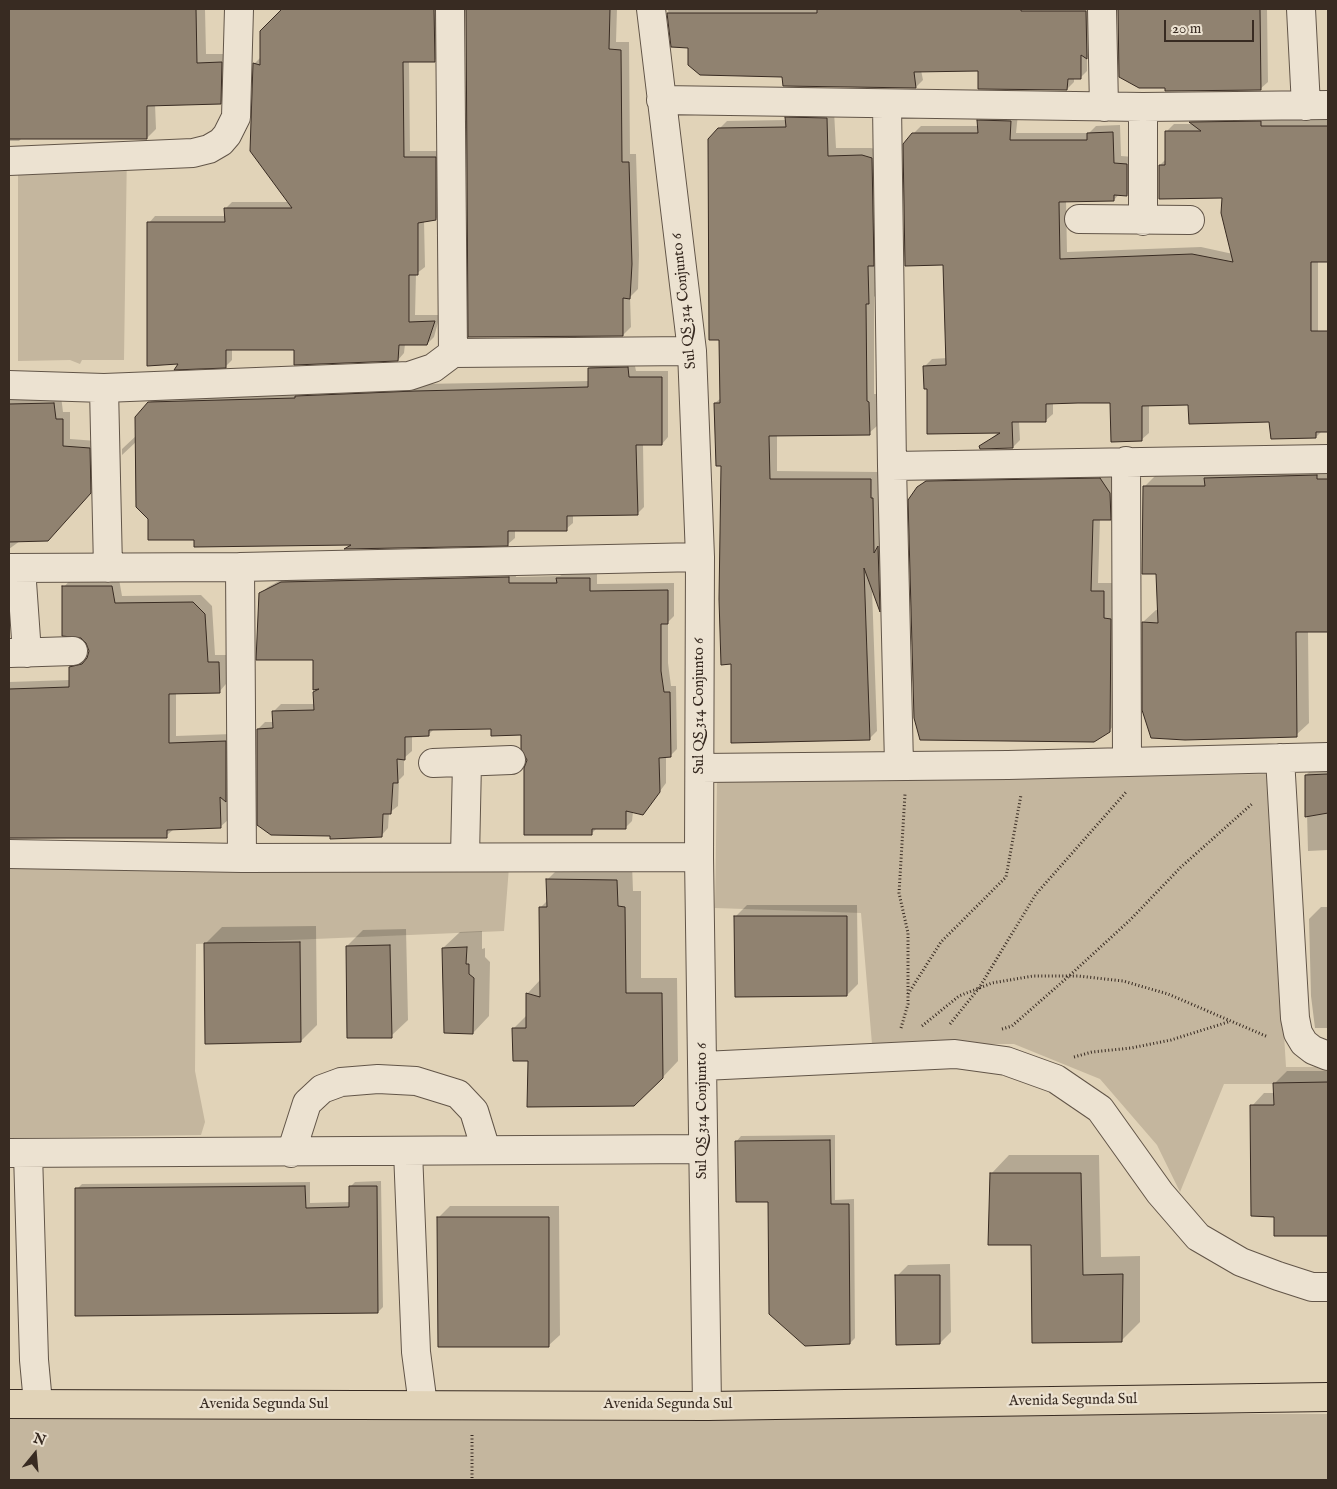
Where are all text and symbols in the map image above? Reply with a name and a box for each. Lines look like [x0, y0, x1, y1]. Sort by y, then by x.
scale bar [1167, 10, 1257, 42]
text: 20 m [1172, 19, 1201, 38]
street label: Sul QS 314 Conjunto 6 [669, 232, 701, 370]
street label: Sul QS 314 Conjunto 6 [691, 638, 709, 774]
street label: Sul QS 314 Conjunto 6 [694, 1043, 712, 1179]
street label: Avenida Segunda Sul [1008, 1391, 1138, 1411]
street label: Avenida Segunda Sul [200, 1396, 328, 1414]
street label: Avenida Segunda Sul [604, 1396, 732, 1414]
north arrow [10, 1429, 60, 1479]
text: N [31, 1429, 48, 1450]

